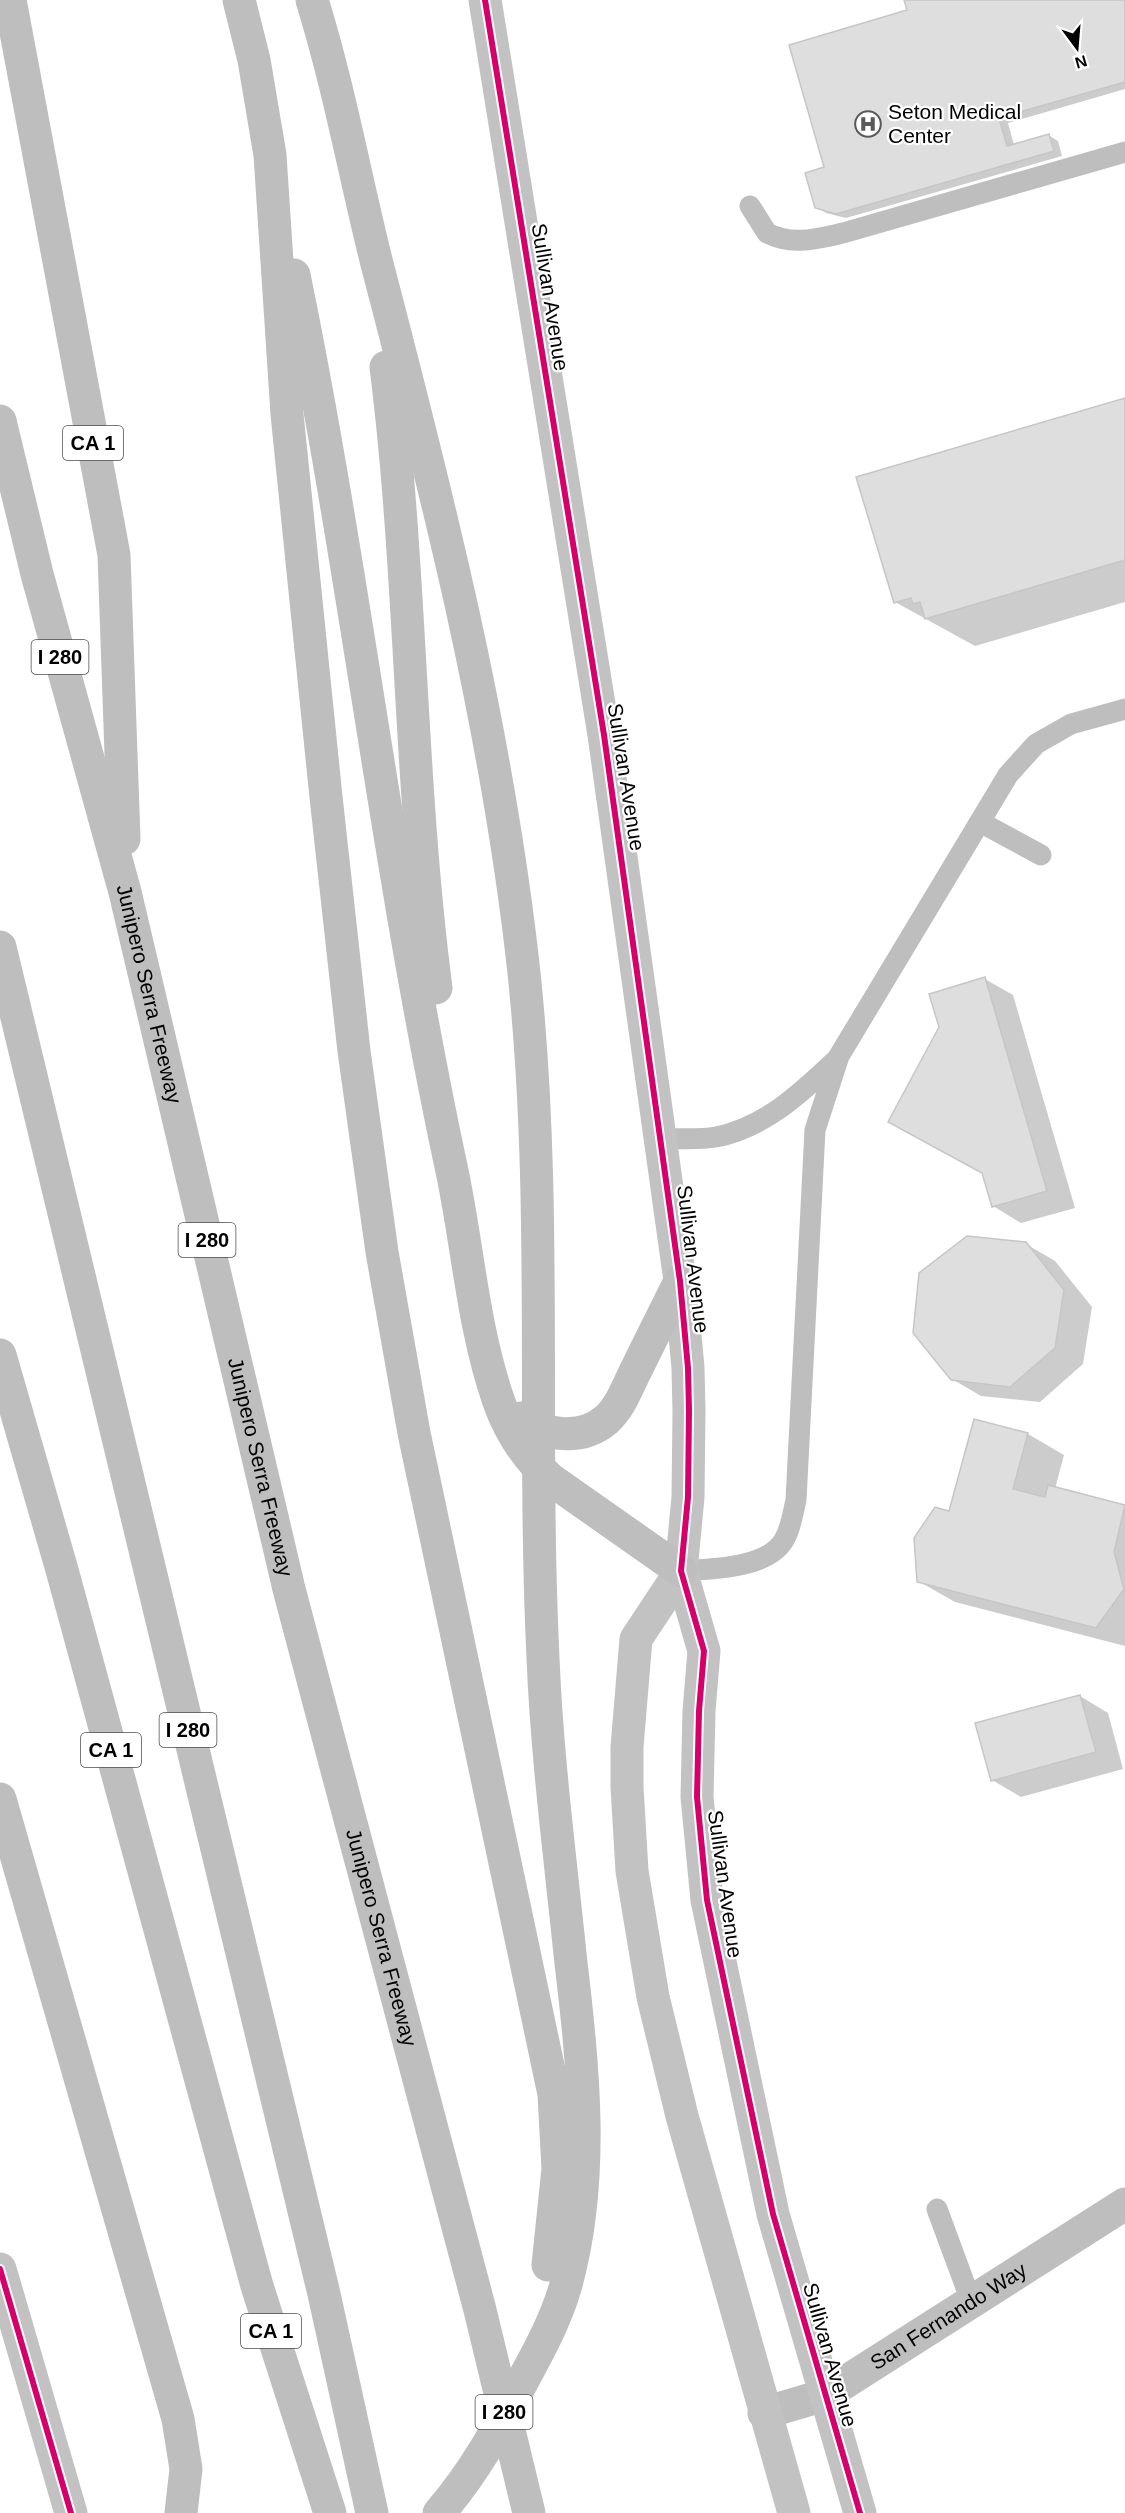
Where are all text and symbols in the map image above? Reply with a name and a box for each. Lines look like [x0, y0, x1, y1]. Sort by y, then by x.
north arrow [1047, 18, 1107, 78]
text: N [1073, 52, 1089, 72]
place label: Seton Medical Center [888, 100, 1021, 147]
hospital icon: Seton Medical Center [853, 109, 883, 139]
street label: Sullivan Avenue [527, 222, 574, 372]
road number: CA 1 [63, 426, 123, 460]
road number: I 280 [32, 640, 88, 674]
street label: Sullivan Avenue [603, 702, 650, 852]
street label: Junipero Serra Freeway [112, 882, 186, 1106]
street label: Sullivan Avenue [673, 1184, 714, 1334]
road number: I 280 [178, 1223, 236, 1257]
street label: Junipero Serra Freeway [224, 1355, 298, 1579]
road number: I 280 [160, 1713, 216, 1747]
road number: CA 1 [81, 1733, 141, 1767]
street label: Sullivan Avenue [704, 1809, 747, 1959]
street label: Junipero Serra Freeway [342, 1826, 422, 2049]
street label: San Fernando Way [866, 2258, 1031, 2374]
street label: Sullivan Avenue [799, 2280, 862, 2430]
road number: CA 1 [241, 2314, 301, 2348]
road number: I 280 [476, 2395, 532, 2429]

